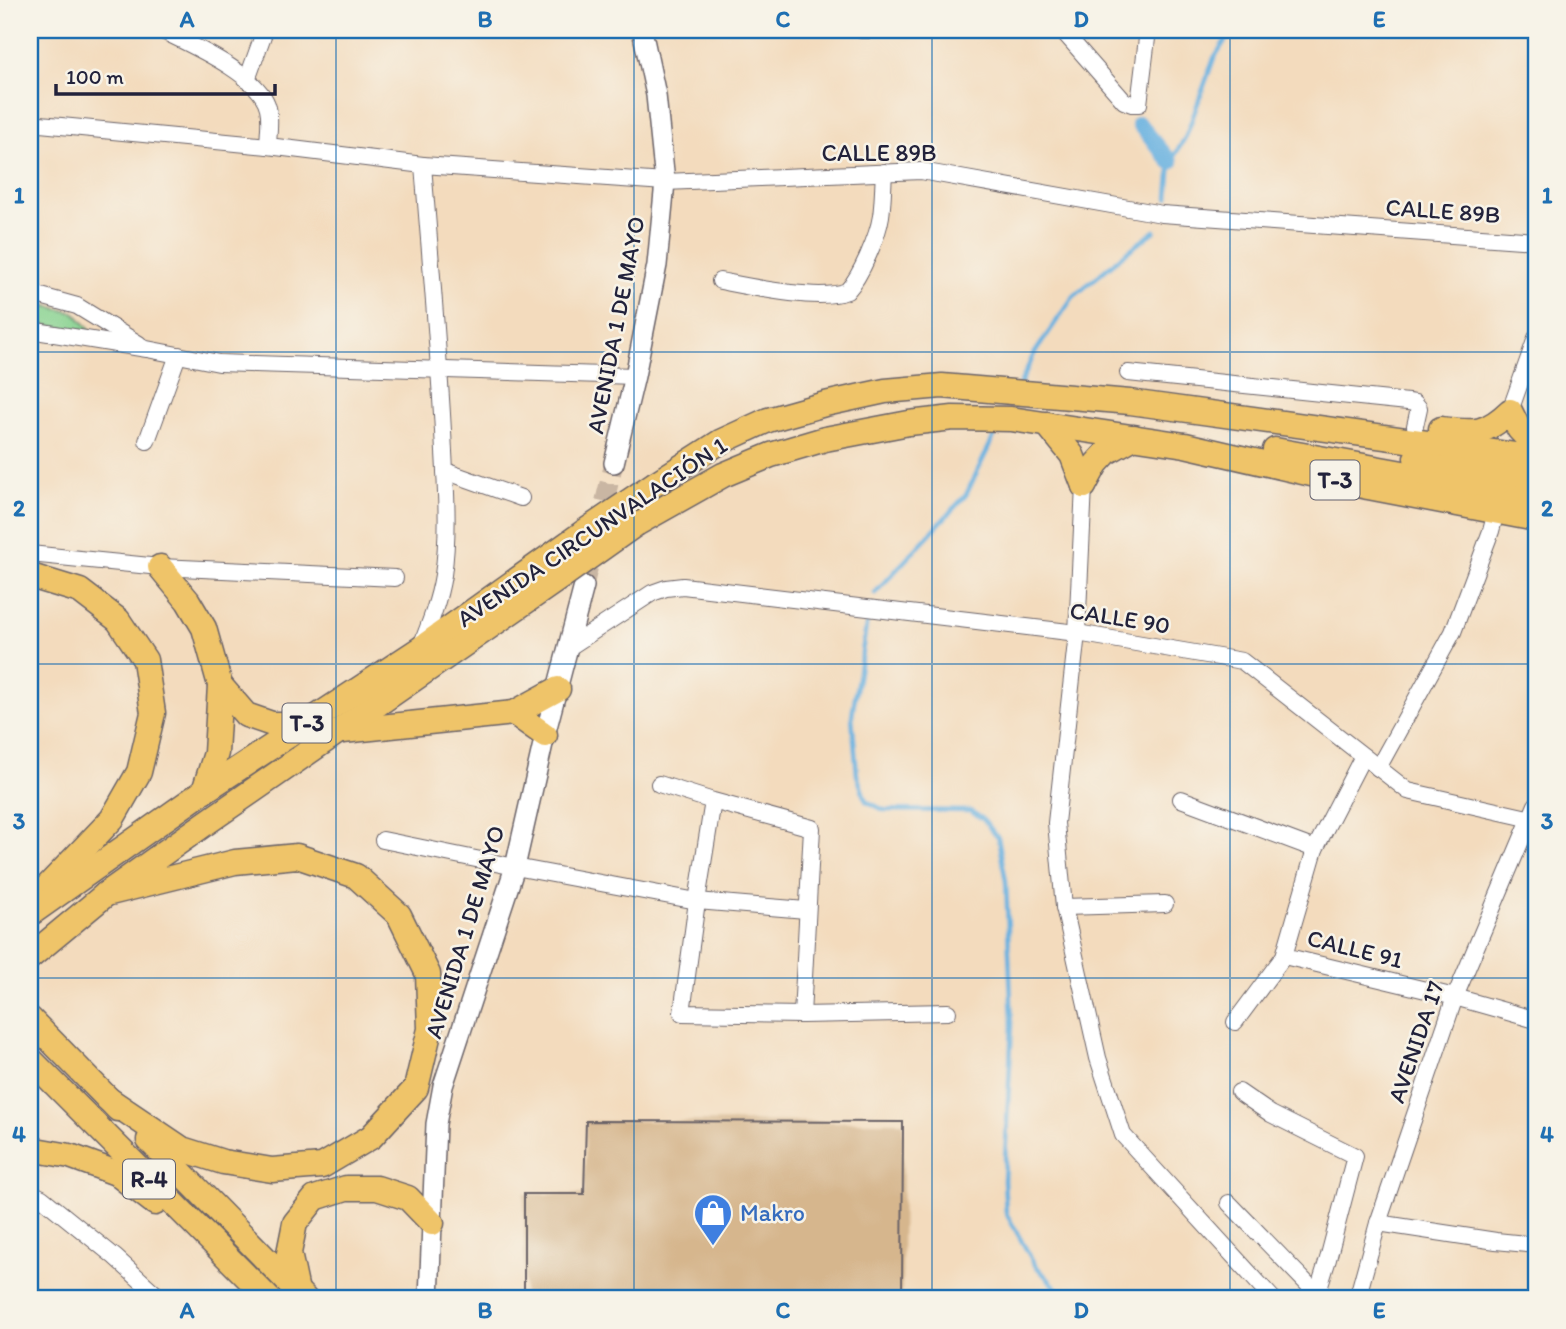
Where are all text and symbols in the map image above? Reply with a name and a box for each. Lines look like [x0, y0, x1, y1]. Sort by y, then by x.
text: A [179, 5, 195, 33]
text: B [478, 5, 493, 33]
text: C [776, 5, 791, 33]
text: D [1073, 5, 1089, 33]
text: E [1373, 5, 1386, 33]
scale bar [56, 52, 275, 96]
text: 100 m [66, 64, 124, 89]
street label: CALLE 89B [821, 138, 937, 167]
text: 1 [14, 181, 25, 209]
text: 1 [1542, 181, 1553, 209]
street label: CALLE 89B [1385, 192, 1501, 229]
street label: AVENIDA 1 DE MAYO [580, 214, 651, 436]
street label: AVENIDA CIRCUNVALACIÓN 1 [451, 430, 732, 633]
road number: T-3 [1310, 460, 1360, 500]
text: 2 [13, 494, 26, 522]
text: 2 [1541, 494, 1554, 522]
street label: CALLE 90 [1068, 595, 1172, 640]
road number: T-3 [282, 704, 332, 743]
text: 3 [13, 807, 26, 835]
text: 3 [1541, 807, 1554, 835]
street label: AVENIDA 1 DE MAYO [418, 822, 511, 1042]
street label: CALLE 91 [1304, 923, 1406, 974]
street label: AVENIDA 17 [1381, 977, 1450, 1107]
text: 4 [12, 1120, 26, 1148]
text: 4 [1540, 1120, 1554, 1148]
road number: R-4 [123, 1160, 175, 1198]
shop icon: Makro [692, 1192, 734, 1247]
place label: Makro [740, 1198, 805, 1227]
text: A [179, 1296, 195, 1324]
text: B [478, 1296, 493, 1324]
text: C [776, 1296, 791, 1324]
text: D [1073, 1296, 1089, 1324]
text: E [1373, 1296, 1386, 1324]

